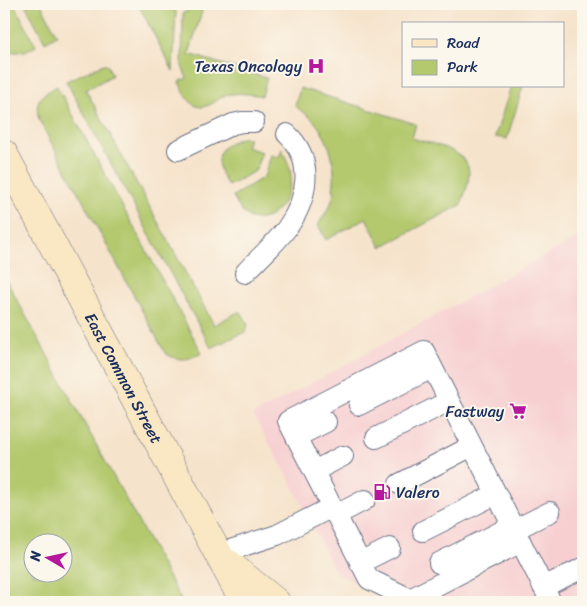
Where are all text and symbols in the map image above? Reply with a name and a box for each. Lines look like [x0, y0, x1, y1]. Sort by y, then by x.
legend [402, 22, 564, 88]
text: Road [447, 30, 480, 56]
place label: Texas Oncology [195, 52, 303, 81]
text: Park [447, 54, 478, 80]
hospital icon: Texas Oncology [306, 56, 326, 76]
street label: East Common Street [76, 307, 171, 449]
place label: Fastway [446, 397, 505, 426]
supermarket icon: Fastway [508, 401, 528, 421]
place label: Valero [396, 478, 440, 507]
fuel station icon: Valero [372, 482, 392, 502]
north arrow [22, 534, 72, 584]
text: N [22, 549, 49, 564]

